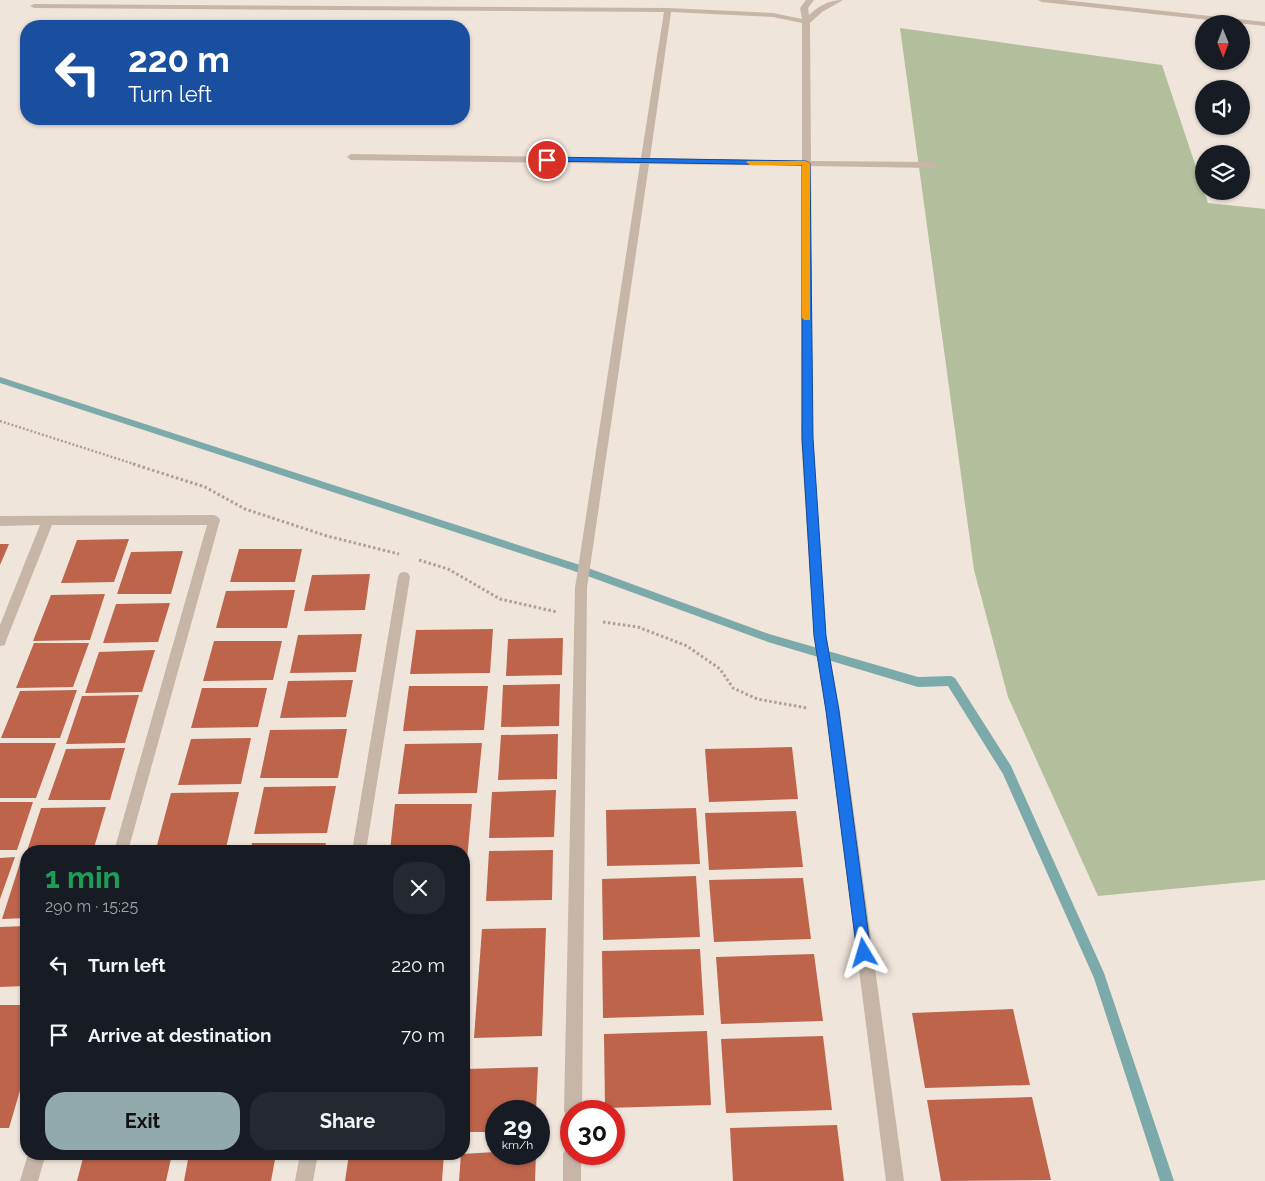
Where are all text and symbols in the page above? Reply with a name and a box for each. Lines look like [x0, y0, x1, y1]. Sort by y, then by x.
north arrow [1195, 15, 1250, 70]
map controls [1195, 15, 1250, 200]
text: 220 m [128, 39, 230, 80]
icon: left [45, 40, 110, 105]
button: sound [1195, 80, 1250, 135]
text: Turn left [128, 81, 212, 107]
pin [526, 139, 568, 181]
button: layers [1195, 145, 1250, 200]
icon: arrive [533, 146, 561, 174]
text: 1 min [45, 860, 121, 895]
button: close [393, 862, 445, 914]
text: 290 m · 15:25 [45, 897, 138, 916]
position arrow [837, 926, 889, 978]
icon: left [45, 951, 73, 979]
text: Turn left [88, 954, 165, 976]
text: 220 m [391, 954, 445, 976]
icon: arrive [45, 1021, 73, 1049]
text: Arrive at destination [88, 1024, 272, 1046]
text: 70 m [401, 1024, 445, 1046]
button: Exit [45, 1092, 240, 1150]
button: Share [250, 1092, 445, 1150]
speed limit sign: 30 [560, 1100, 625, 1165]
text: 29 [503, 1111, 532, 1141]
text: km/h [502, 1138, 533, 1152]

